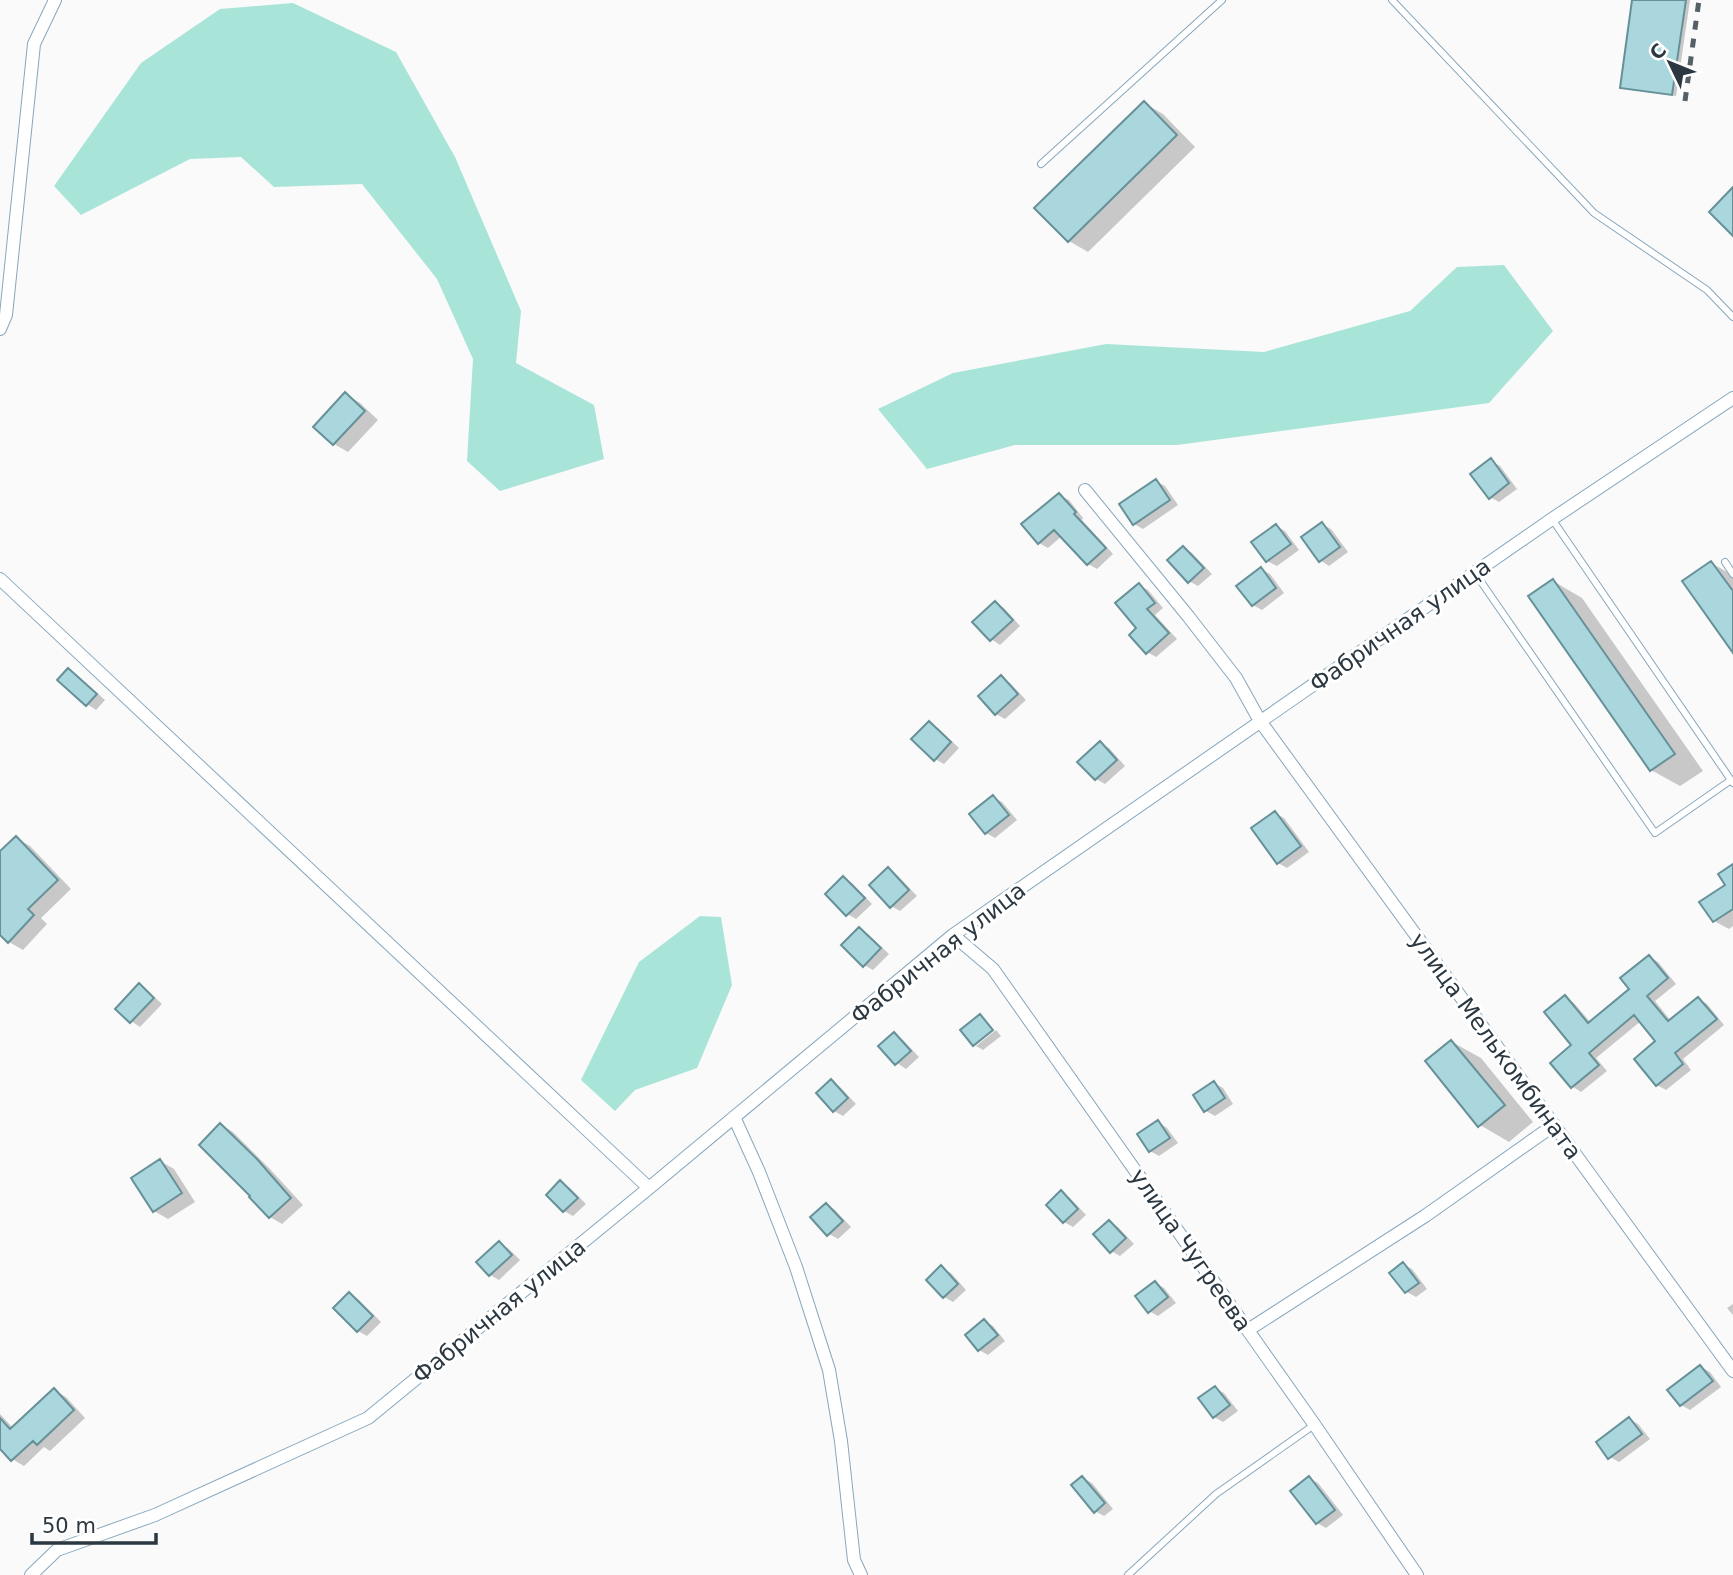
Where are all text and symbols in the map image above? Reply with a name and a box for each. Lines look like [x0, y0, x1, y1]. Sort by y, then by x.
north arrow [1635, 28, 1705, 98]
text: С [1645, 39, 1670, 64]
street label: Фабричная улица [1305, 553, 1495, 697]
street label: Фабричная улица [845, 877, 1031, 1029]
street label: улица Мелькомбината [1405, 928, 1587, 1164]
street label: улица Чугреева [1125, 1164, 1257, 1336]
street label: Фабричная улица [407, 1233, 591, 1389]
scale bar [32, 1502, 156, 1546]
text: 50 m [42, 1514, 96, 1538]

